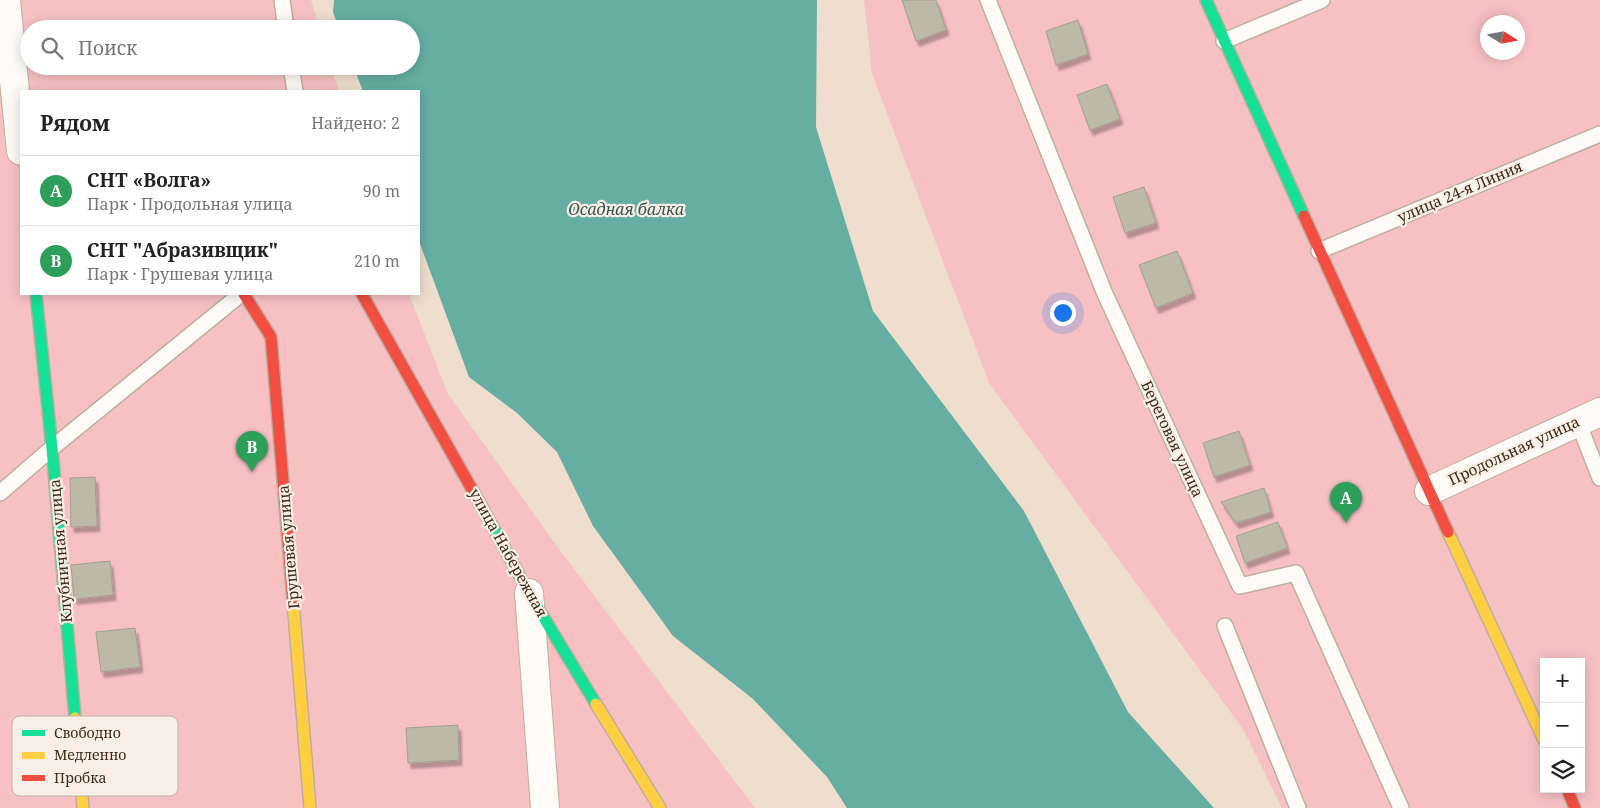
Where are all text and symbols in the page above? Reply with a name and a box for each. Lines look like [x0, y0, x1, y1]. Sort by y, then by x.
north arrow [1480, 15, 1525, 60]
search box [20, 20, 420, 75]
icon: search [38, 34, 66, 62]
text: Поиск [78, 35, 137, 61]
text: Рядом [40, 109, 110, 137]
text: Найдено: 2 [311, 112, 400, 134]
street label: улица 24-я Линия [1394, 156, 1525, 226]
text: СНТ «Волга» [87, 167, 211, 193]
text: A [50, 180, 62, 202]
text: 90 m [363, 180, 400, 202]
text: Парк · Продольная улица [87, 193, 293, 215]
water label: Осадная балка [568, 198, 684, 220]
text: СНТ "Абразивщик" [87, 237, 278, 263]
text: B [51, 250, 61, 272]
text: 210 m [354, 250, 400, 272]
text: Парк · Грушевая улица [87, 263, 273, 285]
your location [1050, 300, 1076, 326]
street label: Береговая улица [1137, 377, 1209, 500]
street label: Продольная улица [1445, 411, 1582, 489]
pin: B [236, 431, 268, 472]
street label: Клубничная улица [44, 478, 76, 624]
pin: A [1330, 482, 1362, 523]
street label: Грушевая улица [273, 484, 303, 610]
street label: улица Набережная [465, 485, 553, 620]
map controls [1540, 658, 1585, 793]
button: + [1540, 658, 1585, 703]
button: − [1540, 703, 1585, 748]
legend [12, 716, 178, 796]
text: Свободно [54, 723, 121, 742]
text: Медленно [54, 745, 126, 764]
button: layers [1540, 748, 1585, 793]
text: Пробка [54, 768, 106, 787]

